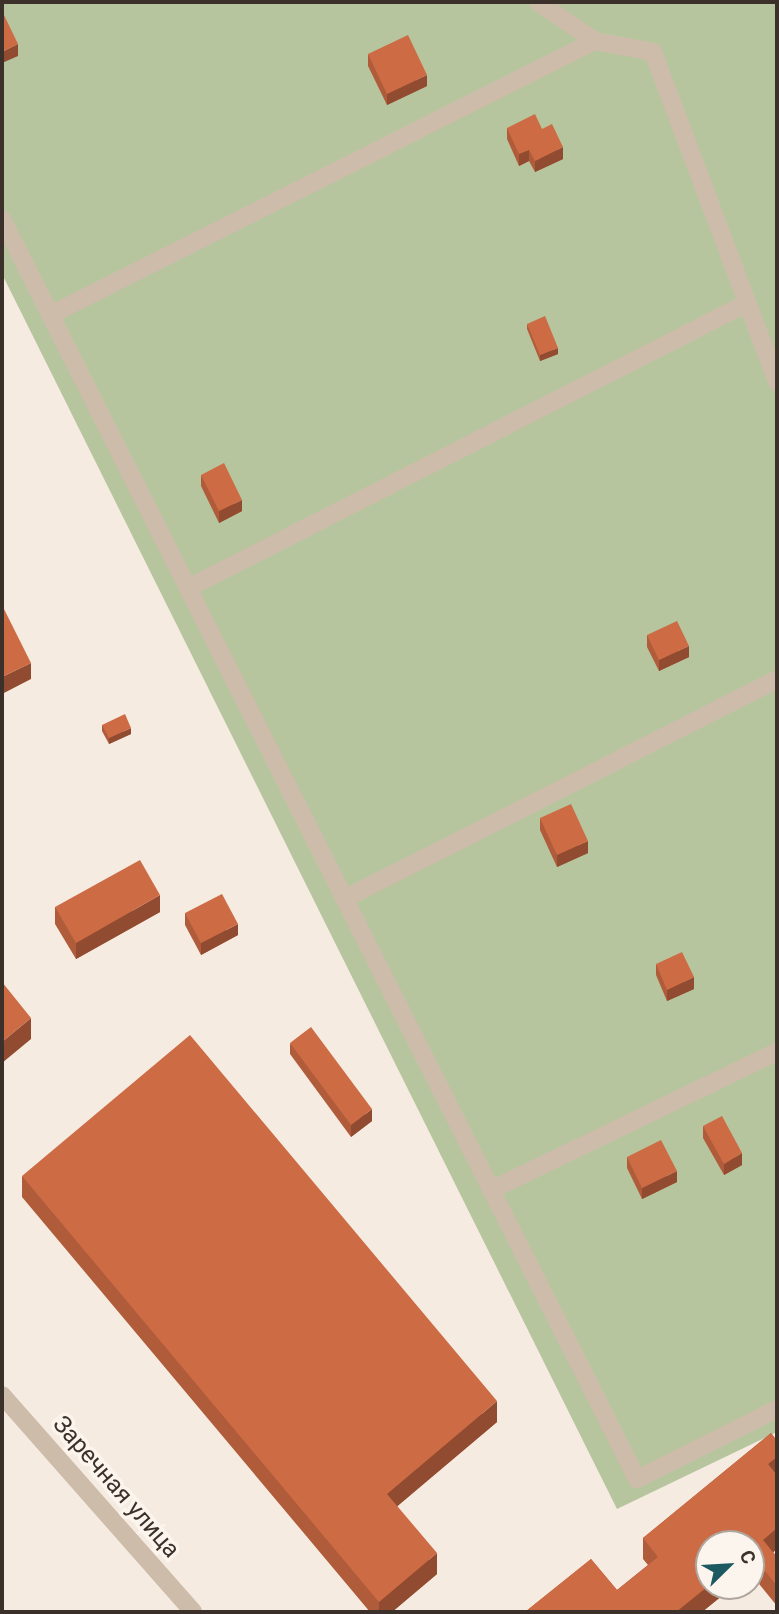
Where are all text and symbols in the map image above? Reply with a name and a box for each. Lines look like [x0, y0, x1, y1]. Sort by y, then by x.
street label: Заречная улица [47, 1410, 185, 1564]
north arrow [695, 1530, 765, 1600]
text: С [735, 1547, 761, 1567]

